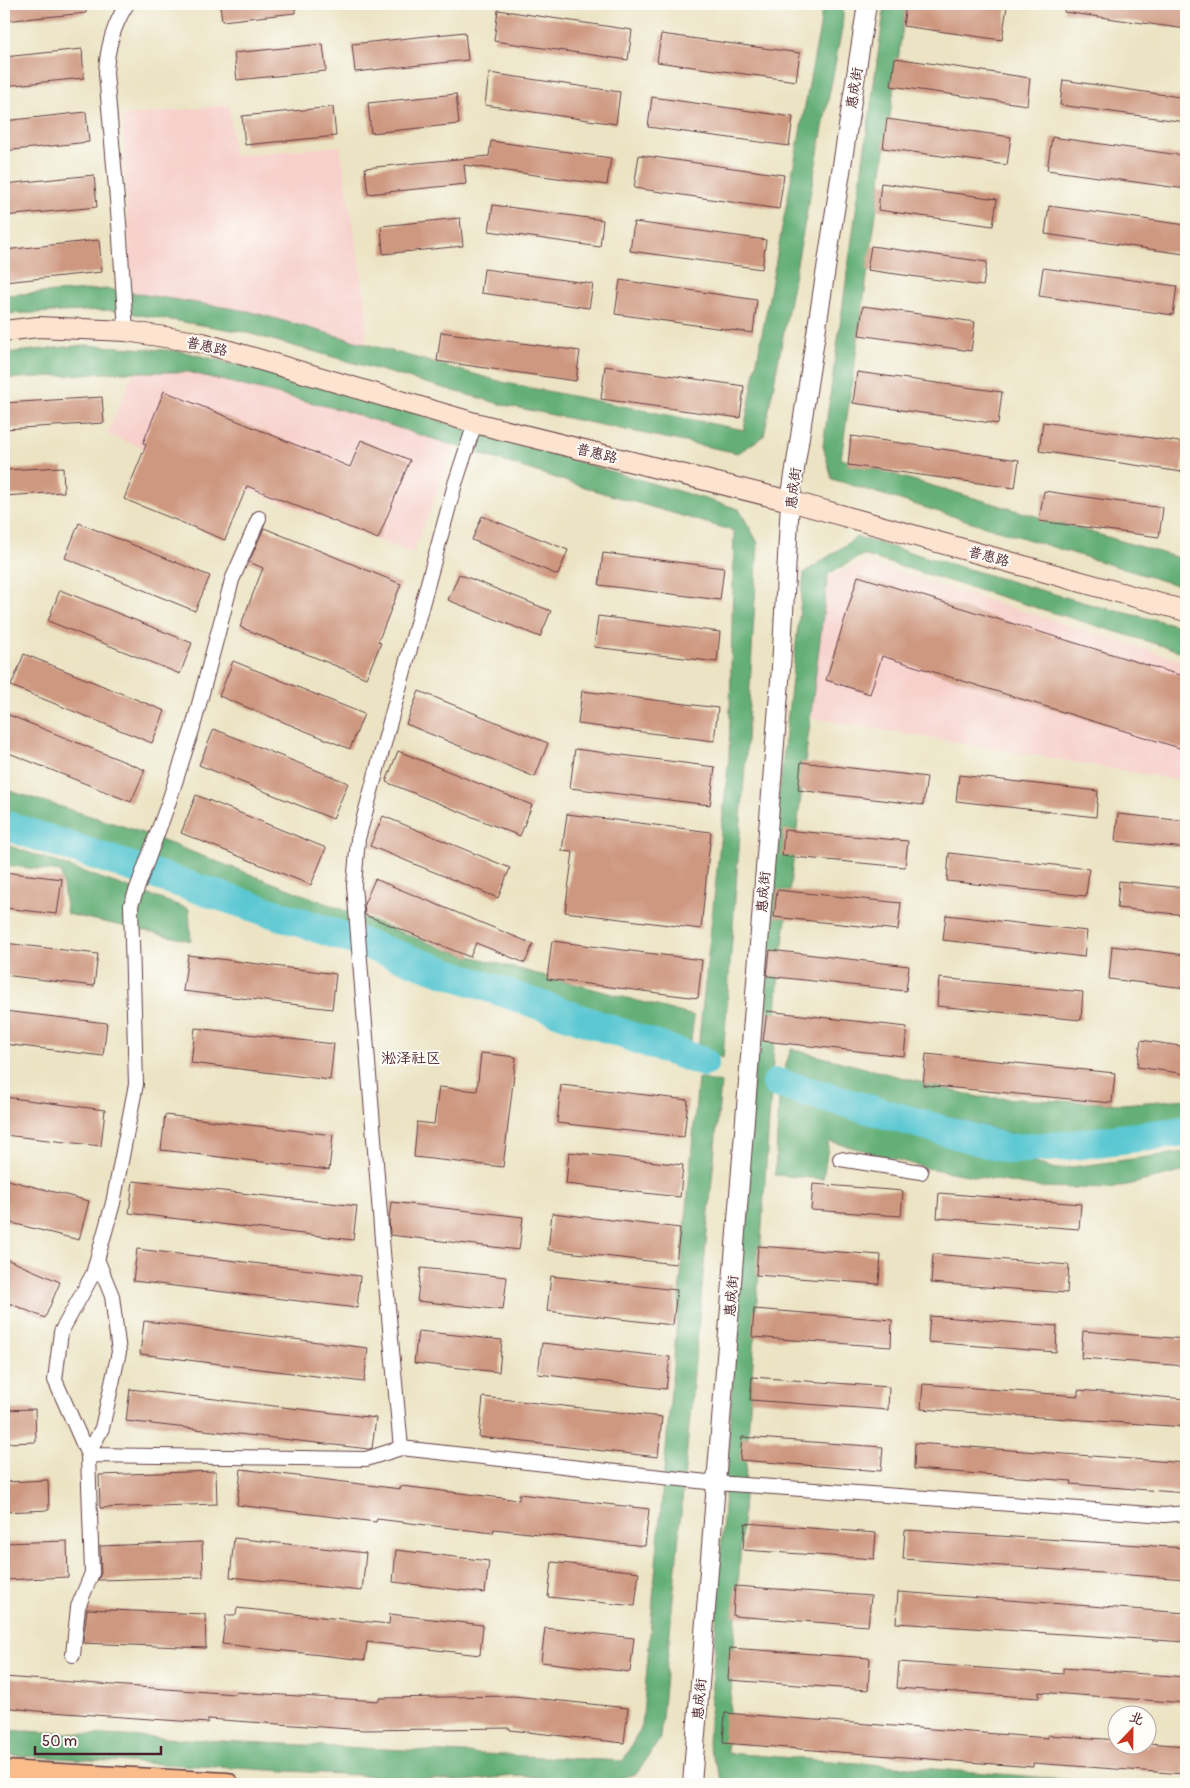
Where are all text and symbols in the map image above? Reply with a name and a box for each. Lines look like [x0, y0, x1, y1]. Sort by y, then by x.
street label: 惠成街 [843, 66, 866, 110]
street label: 普惠路 [185, 333, 229, 359]
street label: 普惠路 [574, 440, 619, 467]
street label: 惠成街 [783, 466, 804, 510]
street label: 普惠路 [966, 543, 1011, 570]
street label: 惠成街 [753, 870, 774, 914]
district label: 淞泽社区 [381, 1049, 441, 1068]
street label: 惠成街 [721, 1274, 742, 1318]
street label: 惠成街 [689, 1677, 710, 1721]
north arrow [1108, 1706, 1158, 1756]
text: 北 [1127, 1708, 1146, 1729]
scale bar [35, 1723, 161, 1755]
text: 50 m [42, 1732, 77, 1751]

